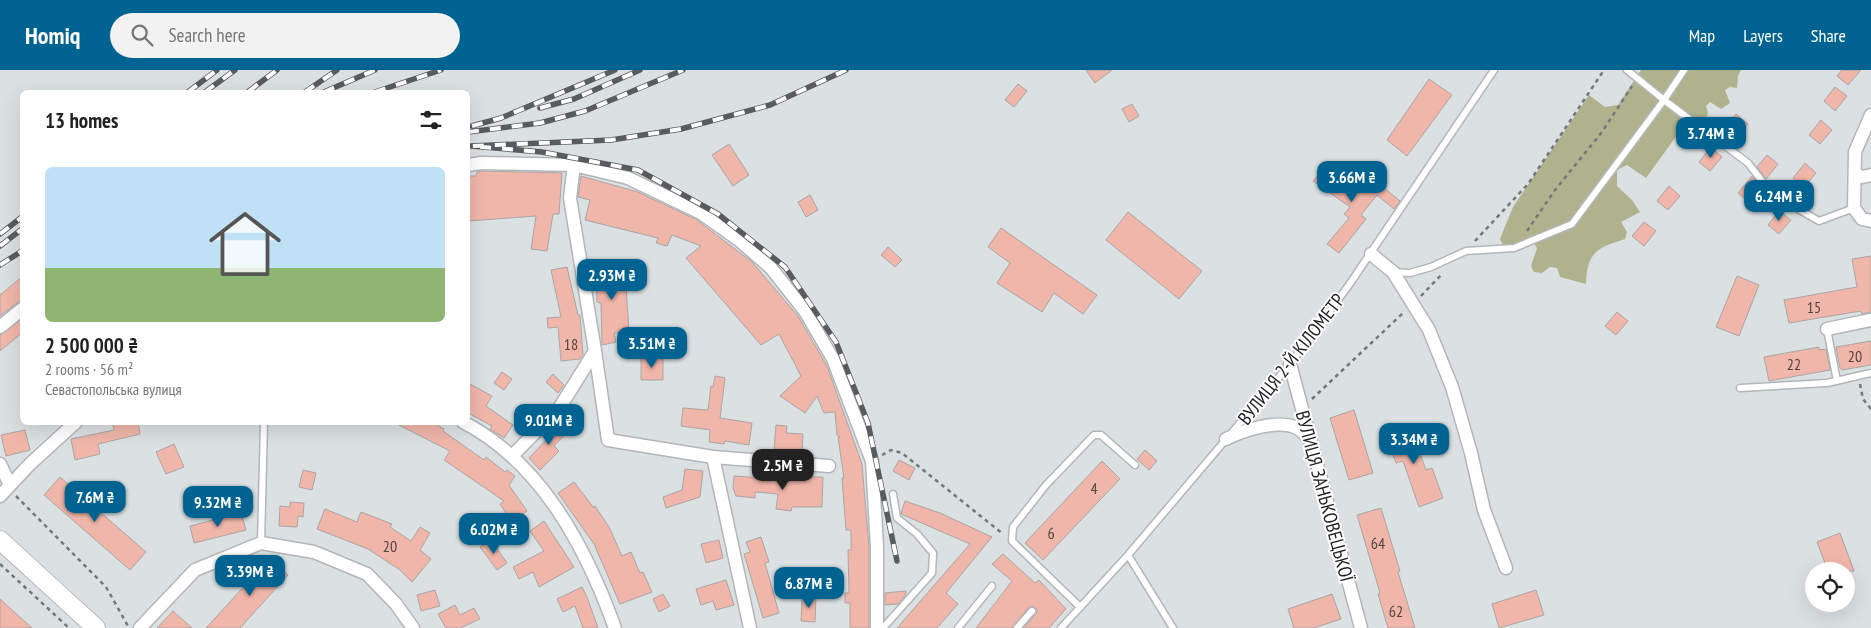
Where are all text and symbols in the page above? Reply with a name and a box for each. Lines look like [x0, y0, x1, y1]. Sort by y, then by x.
search box [110, 13, 460, 58]
text: Homiq [25, 20, 80, 51]
icon: search [128, 21, 156, 49]
text: Search here [168, 23, 246, 47]
text: Map [1689, 24, 1715, 47]
text: Layers [1743, 24, 1783, 47]
text: Share [1811, 24, 1846, 47]
icon: filters [417, 106, 445, 134]
text: 13 homes [45, 107, 118, 134]
pin: 3.74M ₴ [1665, 116, 1757, 159]
text: 3.74M ₴ [1687, 123, 1735, 143]
pin: 3.66M ₴ [1306, 160, 1398, 203]
text: 3.66M ₴ [1328, 167, 1376, 187]
pin: 6.24M ₴ [1733, 180, 1825, 222]
text: 6.24M ₴ [1755, 186, 1803, 206]
icon: home [200, 199, 290, 289]
pin: 2.93M ₴ [566, 258, 658, 301]
text: 2.93M ₴ [588, 265, 636, 285]
street label: ВУЛИЦЯ 2-Й КІЛОМЕТР [1232, 288, 1350, 429]
house number: 15 [1807, 297, 1821, 317]
pin: 3.51M ₴ [606, 326, 698, 369]
text: 2 500 000 ₴ [45, 332, 138, 359]
text: 3.51M ₴ [628, 333, 676, 353]
house number: 18 [564, 334, 578, 354]
house number: 20 [1848, 346, 1862, 366]
house number: 22 [1787, 354, 1801, 374]
text: 2 rooms · 56 m² [45, 359, 133, 379]
text: Севастопольська вулиця [45, 379, 182, 399]
pin: 9.01M ₴ [503, 404, 595, 446]
street label: ВУЛИЦЯ ЗАНЬКОВЕЦЬКОЇ [1291, 408, 1359, 585]
text: 9.01M ₴ [525, 410, 573, 430]
pin: 3.34M ₴ [1368, 422, 1460, 465]
text: 3.34M ₴ [1390, 429, 1438, 449]
pin: 2.5M ₴ [742, 448, 824, 491]
text: 2.5M ₴ [763, 455, 803, 475]
house number: 4 [1090, 478, 1098, 498]
pin: 7.6M ₴ [54, 480, 136, 523]
pin: 9.32M ₴ [172, 486, 264, 528]
text: 7.6M ₴ [76, 487, 114, 507]
text: 9.32M ₴ [194, 492, 242, 512]
pin: 6.02M ₴ [448, 512, 540, 555]
text: 6.02M ₴ [470, 519, 518, 539]
house number: 6 [1047, 523, 1055, 543]
house number: 64 [1371, 533, 1385, 553]
house number: 20 [383, 536, 397, 556]
pin: 3.39M ₴ [204, 554, 296, 597]
text: 3.39M ₴ [226, 561, 274, 581]
map controls [1805, 562, 1855, 612]
button: locate [1805, 562, 1855, 612]
pin: 6.87M ₴ [763, 566, 855, 609]
text: 6.87M ₴ [785, 573, 833, 593]
house number: 62 [1389, 601, 1403, 621]

